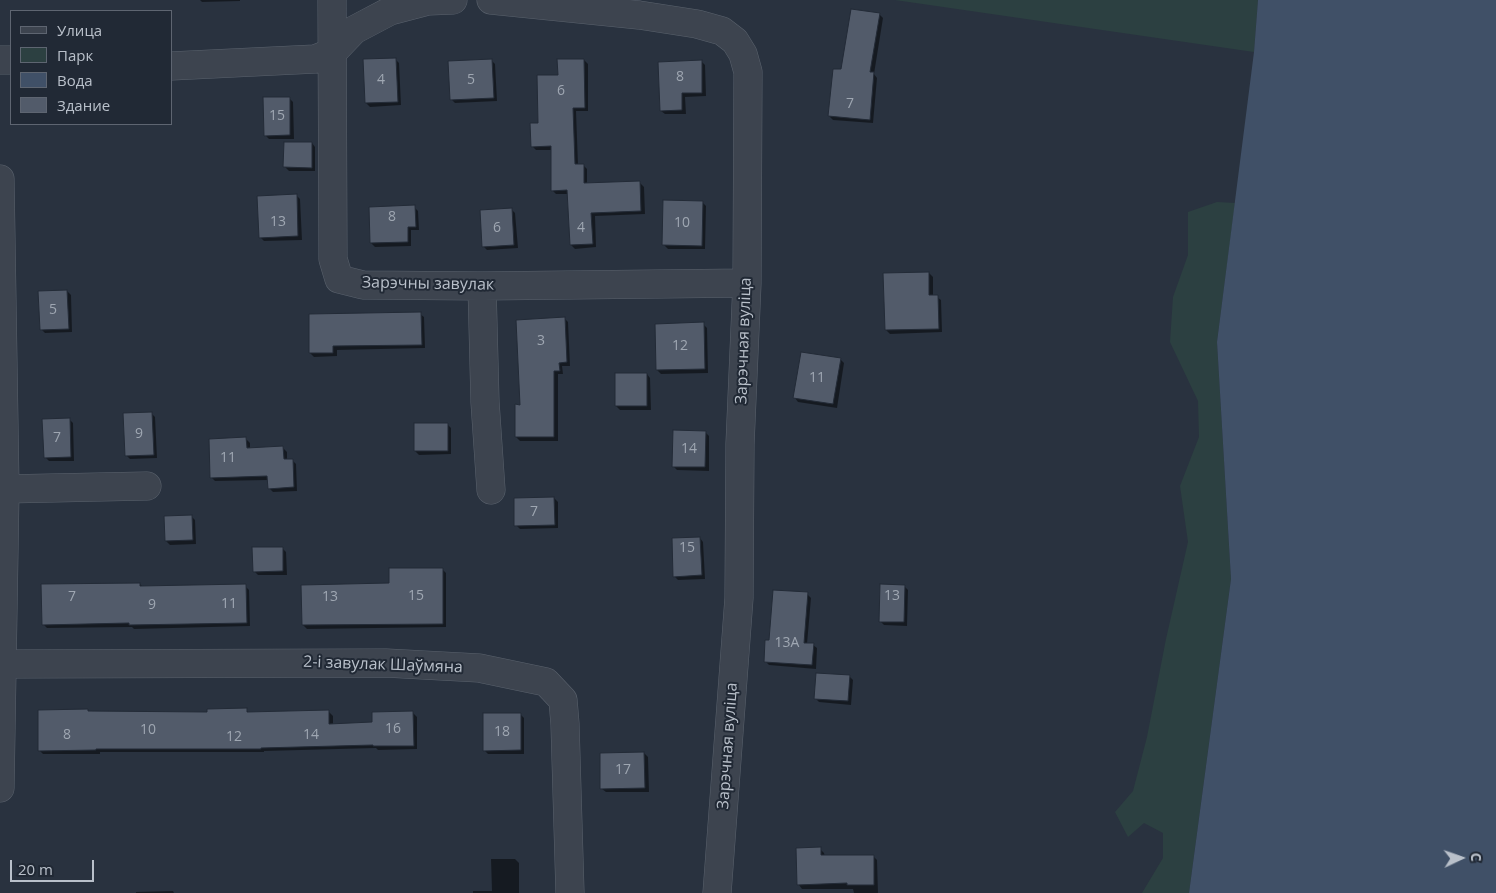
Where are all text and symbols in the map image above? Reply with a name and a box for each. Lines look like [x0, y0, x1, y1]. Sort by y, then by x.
legend [10, 10, 172, 125]
text: Улица [57, 20, 102, 40]
text: Парк [57, 45, 93, 65]
house number: 8 [676, 69, 684, 85]
text: Вода [57, 70, 93, 90]
house number: 4 [377, 72, 385, 88]
house number: 5 [467, 72, 475, 88]
house number: 6 [557, 83, 565, 99]
text: Здание [57, 95, 110, 115]
house number: 7 [846, 96, 854, 112]
house number: 15 [269, 108, 285, 124]
house number: 8 [388, 209, 396, 225]
house number: 13 [270, 214, 286, 230]
house number: 10 [674, 215, 690, 231]
house number: 6 [493, 220, 501, 236]
house number: 4 [577, 220, 585, 236]
street label: Зарэчны завулак [362, 273, 494, 295]
street label: Зарэчная вуліца [732, 277, 756, 405]
house number: 5 [49, 302, 57, 318]
house number: 3 [537, 333, 545, 349]
house number: 12 [672, 338, 688, 354]
house number: 11 [809, 370, 825, 386]
house number: 9 [135, 426, 143, 442]
house number: 7 [53, 430, 61, 446]
house number: 14 [681, 441, 697, 457]
house number: 11 [220, 450, 236, 466]
house number: 7 [530, 504, 538, 520]
house number: 15 [679, 540, 695, 556]
house number: 15 [408, 588, 424, 604]
house number: 13 [884, 588, 900, 604]
house number: 7 [68, 589, 76, 605]
house number: 13 [322, 589, 338, 605]
house number: 11 [221, 596, 237, 612]
house number: 9 [148, 597, 156, 613]
house number: 13А [775, 635, 799, 651]
street label: 2-і завулак Шаўмяна [303, 653, 463, 677]
street label: Зарэчная вуліца [714, 682, 742, 810]
house number: 16 [385, 721, 401, 737]
house number: 10 [140, 722, 156, 738]
house number: 18 [494, 724, 510, 740]
house number: 8 [63, 727, 71, 743]
house number: 14 [303, 727, 319, 743]
house number: 12 [226, 729, 242, 745]
house number: 17 [615, 762, 631, 778]
north arrow [1436, 833, 1486, 883]
scale bar [12, 850, 96, 882]
text: С [1467, 852, 1486, 862]
text: 20 m [18, 859, 53, 879]

